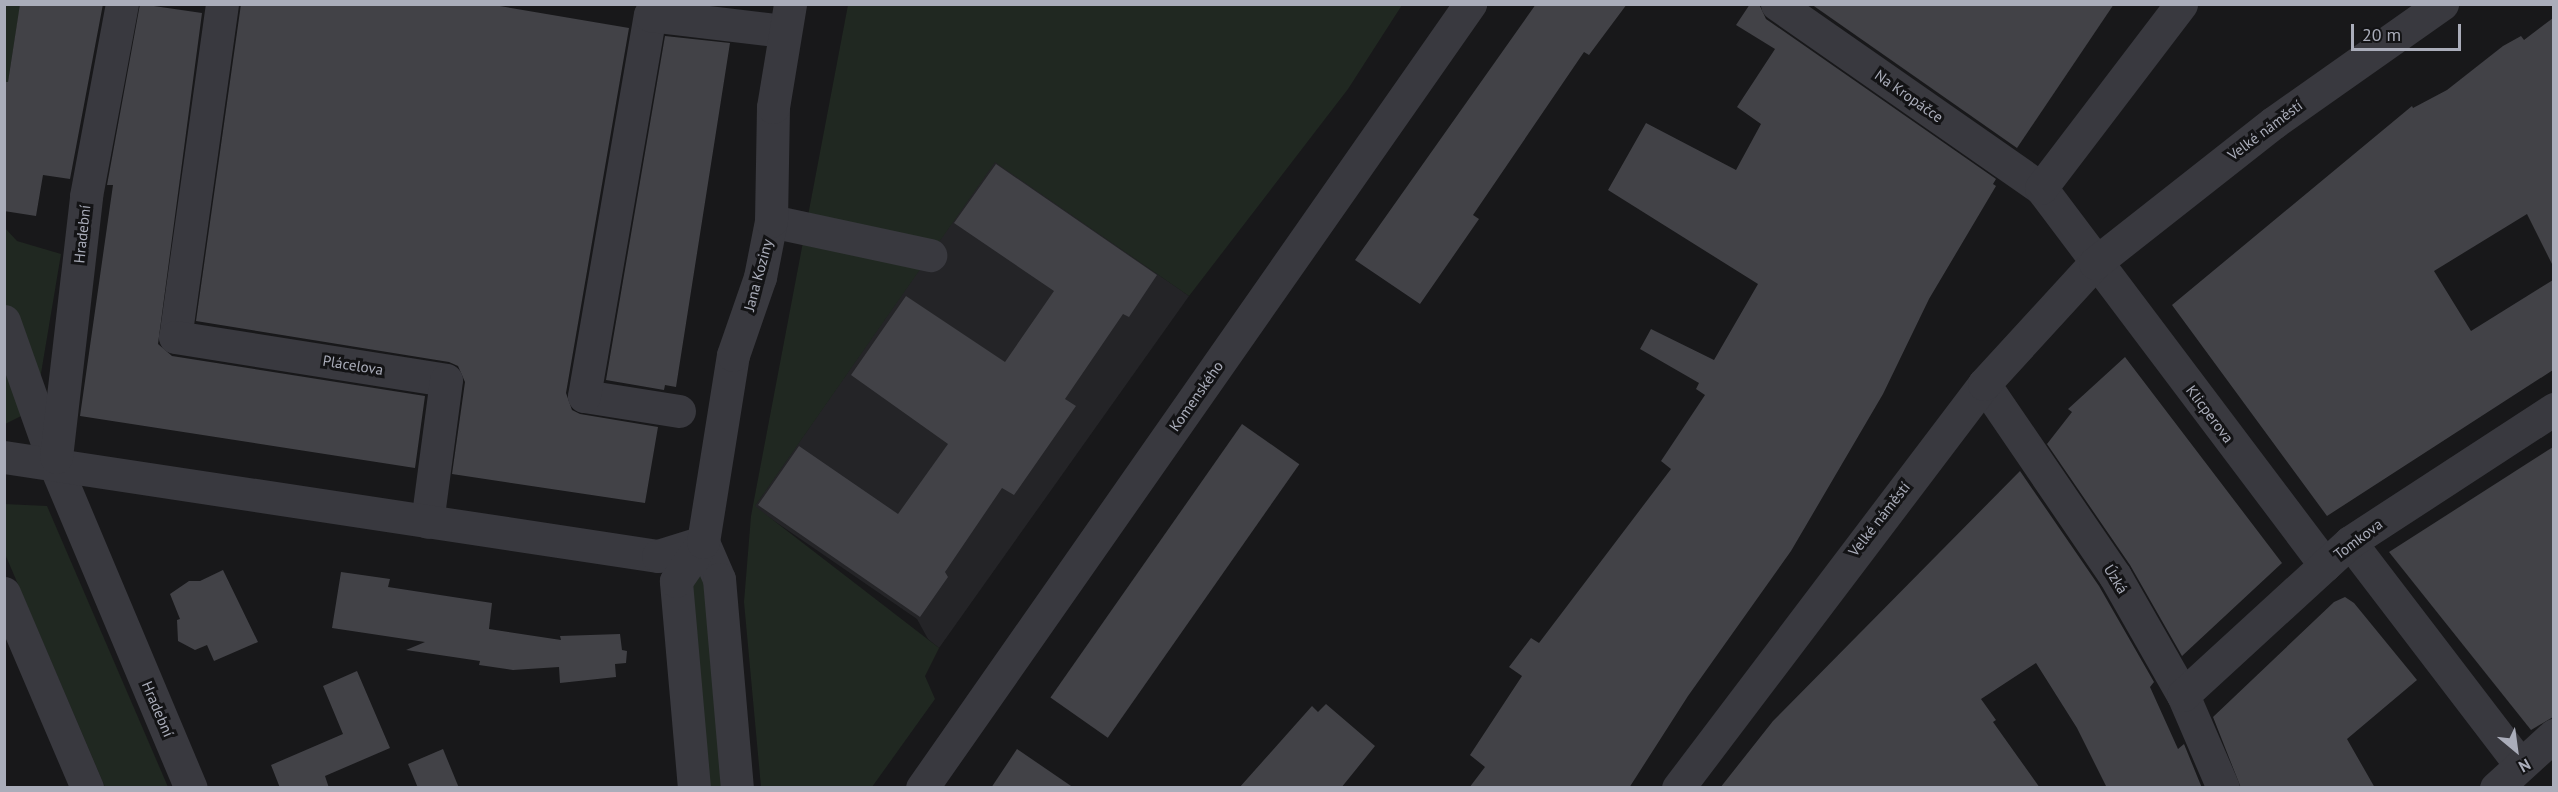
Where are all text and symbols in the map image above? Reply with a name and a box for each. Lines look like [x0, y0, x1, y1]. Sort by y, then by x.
scale bar [2354, 12, 2464, 50]
text: 20 m [2362, 23, 2401, 46]
street label: Na Kropáčce [1871, 66, 1947, 126]
street label: Velké náměstí [2224, 96, 2306, 164]
street label: Hradební [70, 204, 94, 264]
street label: Jana Koziny [740, 237, 776, 313]
street label: Plácelova [321, 351, 385, 379]
street label: Komenského [1165, 357, 1227, 435]
street label: Klicperova [2182, 382, 2238, 446]
street label: Velké náměstí [1844, 478, 1914, 560]
street label: Tomkova [2330, 515, 2386, 563]
street label: Úzká [2100, 561, 2132, 597]
street label: Hradební [138, 678, 178, 740]
north arrow [2486, 720, 2546, 780]
text: N [2515, 754, 2534, 777]

